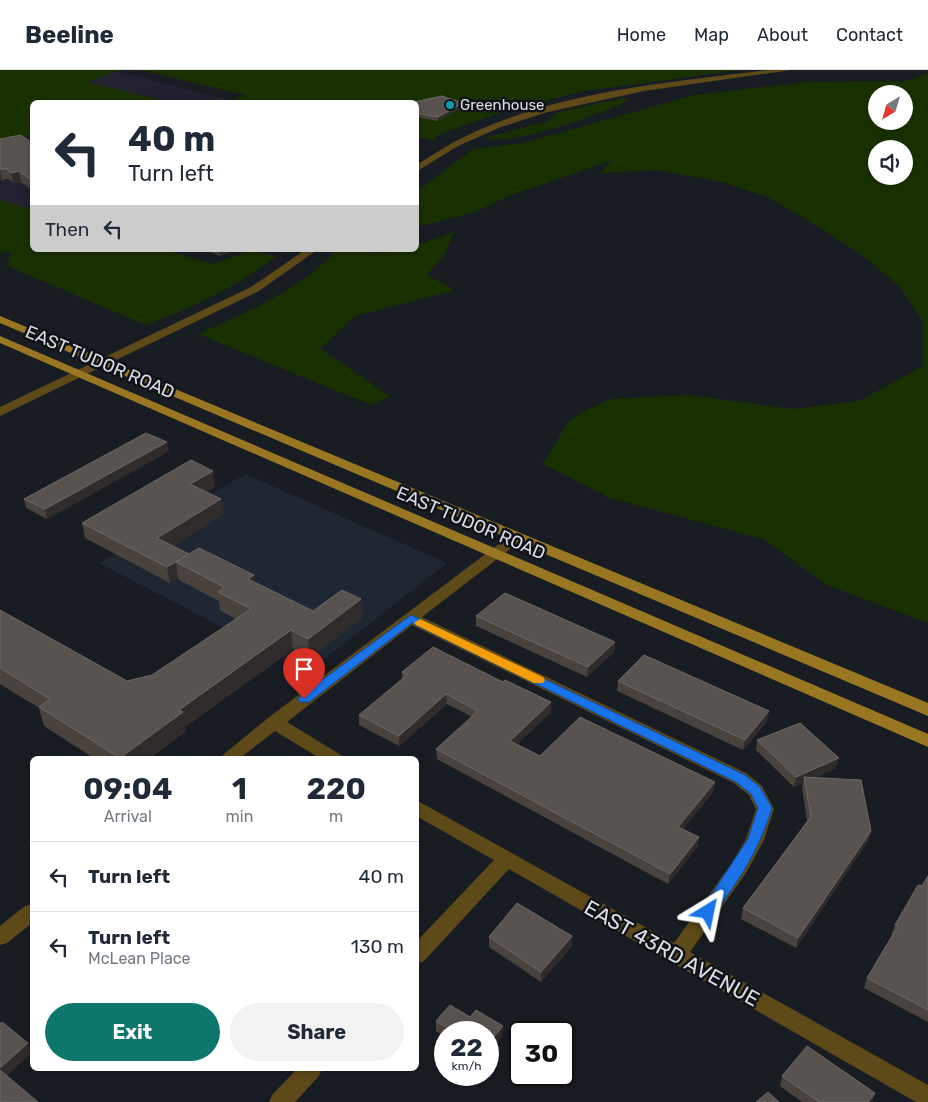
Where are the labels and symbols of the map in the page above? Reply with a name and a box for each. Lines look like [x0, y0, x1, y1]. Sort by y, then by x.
north arrow [868, 85, 912, 130]
place label: Greenhouse [460, 96, 544, 114]
marker: Greenhouse [444, 99, 456, 111]
street label: EAST TUDOR ROAD [22, 321, 178, 403]
street label: EAST TUDOR ROAD [393, 482, 549, 564]
pin [283, 648, 325, 699]
position arrow [681, 885, 733, 937]
street label: EAST 43RD AVENUE [580, 894, 764, 1012]
speed limit sign: 30 [509, 1021, 574, 1086]

